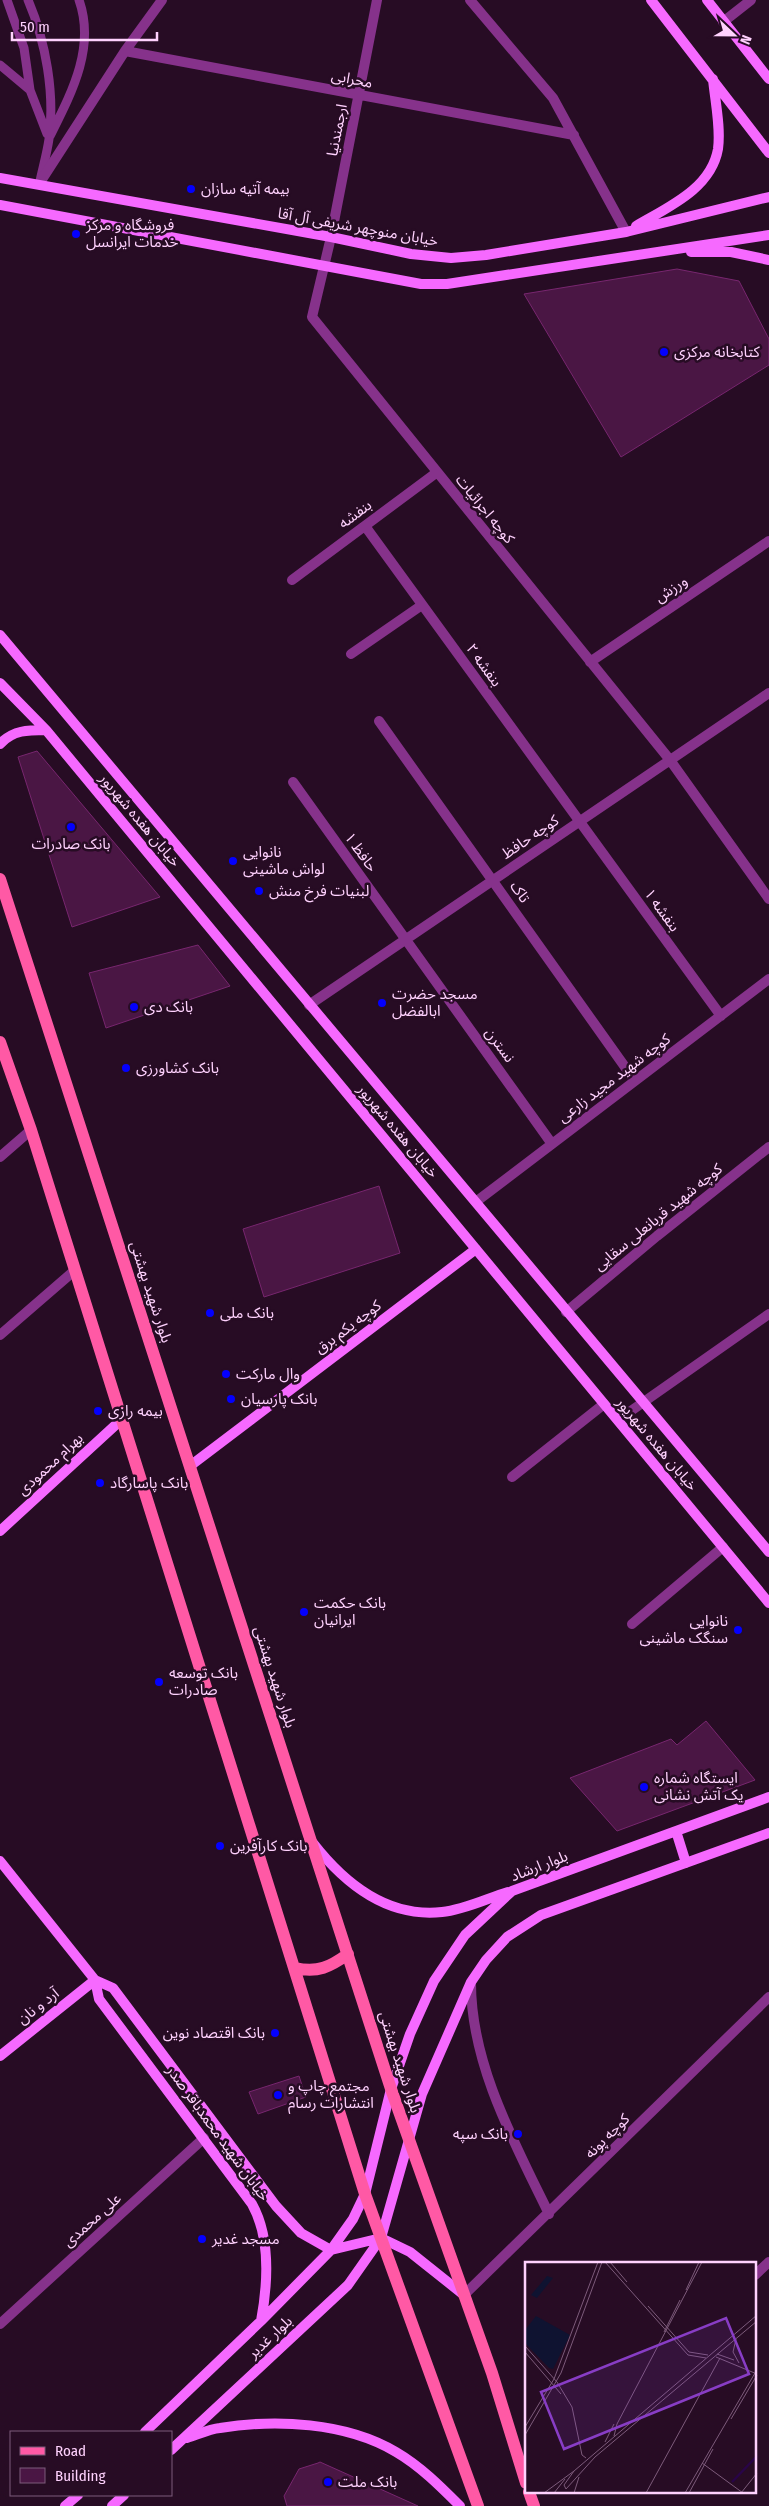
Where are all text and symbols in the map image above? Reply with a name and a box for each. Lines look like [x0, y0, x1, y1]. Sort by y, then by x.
scale bar [12, 10, 158, 42]
north arrow [709, 10, 759, 60]
text: 50 m [20, 18, 50, 36]
text: N [736, 33, 755, 47]
street label: محرابی [330, 66, 374, 92]
street label: ارجمندنیا [323, 102, 351, 158]
place label: بیمه آتیه سازان [201, 180, 290, 198]
marker: بیمه آتیه سازان [185, 183, 197, 195]
street label: خیابان منوچهر شریفی آل آقا [276, 204, 440, 251]
place label: فروشگاه و مرکز خدمات ایرانسل [85, 216, 179, 251]
marker: فروشگاه و مرکز خدمات ایرانسل [70, 228, 82, 240]
place label: کتابخانه مرکزی [674, 343, 761, 361]
marker: کتابخانه مرکزی [658, 346, 670, 358]
street label: کوچه اجرائیات [451, 471, 519, 548]
street label: بنفشه [335, 496, 375, 532]
street label: ورزش [651, 572, 691, 606]
street label: بنفشه ۲ [462, 640, 506, 690]
street label: خیابان هفده شهریور [95, 769, 184, 871]
street label: کوچه حافظ [498, 811, 563, 864]
marker: بانک صادرات [65, 821, 77, 833]
street label: حافظ ۱ [341, 829, 381, 875]
place label: بانک صادرات [31, 835, 111, 853]
place label: نانوایی لواش ماشینی [243, 843, 325, 878]
marker: نانوایی لواش ماشینی [227, 855, 239, 867]
street label: تاک [506, 878, 534, 906]
place label: لبنیات فرخ منش [269, 882, 369, 903]
marker: لبنیات فرخ منش [253, 885, 265, 897]
street label: بنفشه ۱ [640, 885, 684, 935]
place label: مسجد حضرت ابالفضل [392, 985, 478, 1020]
marker: مسجد حضرت ابالفضل [376, 997, 388, 1009]
place label: بانک دی [144, 998, 193, 1016]
marker: بانک دی [128, 1001, 140, 1013]
street label: نسترن [481, 1024, 519, 1066]
street label: کوچه شهید مجید زارعی [554, 1029, 675, 1127]
place label: بانک کشاورزی [136, 1059, 219, 1077]
marker: بانک کشاورزی [120, 1062, 132, 1074]
street label: خیابان هفده شهریور [353, 1080, 442, 1182]
street label: کوچه شهید قربانعلی سقایی [590, 1159, 727, 1275]
street label: بلوار شهید بهشتی [126, 1239, 176, 1345]
street label: کوچه یکم برق [311, 1296, 386, 1359]
place label: بانک ملی [220, 1304, 274, 1322]
marker: بانک ملی [204, 1307, 216, 1319]
place label: وال مارکت [236, 1365, 300, 1383]
marker: وال مارکت [220, 1368, 232, 1380]
place label: بانک پارسیان [241, 1390, 318, 1409]
marker: بانک پارسیان [225, 1393, 237, 1405]
street label: خیابان هفده شهریور [612, 1393, 701, 1495]
place label: بیمه رازی [108, 1402, 163, 1420]
marker: بیمه رازی [92, 1405, 104, 1417]
street label: بهرام محمودی [13, 1429, 88, 1500]
place label: بانک پاسارگاد [110, 1474, 188, 1493]
marker: بانک پاسارگاد [94, 1477, 106, 1489]
place label: بانک حکمت ایرانیان [314, 1594, 386, 1629]
marker: بانک حکمت ایرانیان [298, 1606, 310, 1618]
place label: نانوایی سنگک ماشینی [640, 1612, 728, 1647]
street label: بلوار شهید بهشتی [250, 1624, 300, 1730]
marker: نانوایی سنگک ماشینی [732, 1624, 744, 1636]
place label: بانک توسعه صادرات [169, 1664, 238, 1699]
marker: بانک توسعه صادرات [153, 1676, 165, 1688]
place label: ایستگاه شماره یک آتش نشانی [654, 1769, 743, 1804]
marker: ایستگاه شماره یک آتش نشانی [638, 1781, 650, 1793]
place label: بانک کارآفرین [230, 1837, 307, 1855]
marker: بانک کارآفرین [214, 1840, 226, 1852]
street label: بلوار ارشاد [508, 1847, 570, 1885]
street label: آرد و نان [13, 1984, 63, 2028]
street label: بلوار شهید بهشتی [375, 2009, 425, 2115]
place label: بانک اقتصاد نوین [163, 2024, 265, 2042]
marker: بانک اقتصاد نوین [269, 2027, 281, 2039]
street label: خیابان شهید محمدباقر صدر [162, 2061, 273, 2204]
place label: مجتمع چاپ و انتشارات رسام [288, 2077, 374, 2114]
marker: مجتمع چاپ و انتشارات رسام [272, 2089, 284, 2101]
street label: کوچه پونه [581, 2109, 634, 2163]
place label: بانک سپه [453, 2125, 508, 2144]
marker: بانک سپه [512, 2128, 524, 2140]
street label: علی محمدی [59, 2189, 125, 2251]
place label: مسجد غدیر [211, 2230, 280, 2248]
marker: مسجد غدیر [196, 2233, 208, 2245]
inset map [525, 2262, 756, 2494]
street label: بلوار غدیر [243, 2312, 296, 2363]
legend [10, 2431, 172, 2496]
text: Road [55, 2442, 86, 2460]
text: Building [55, 2467, 106, 2485]
place label: بانک ملت [338, 2473, 397, 2491]
marker: بانک ملت [322, 2476, 334, 2488]

